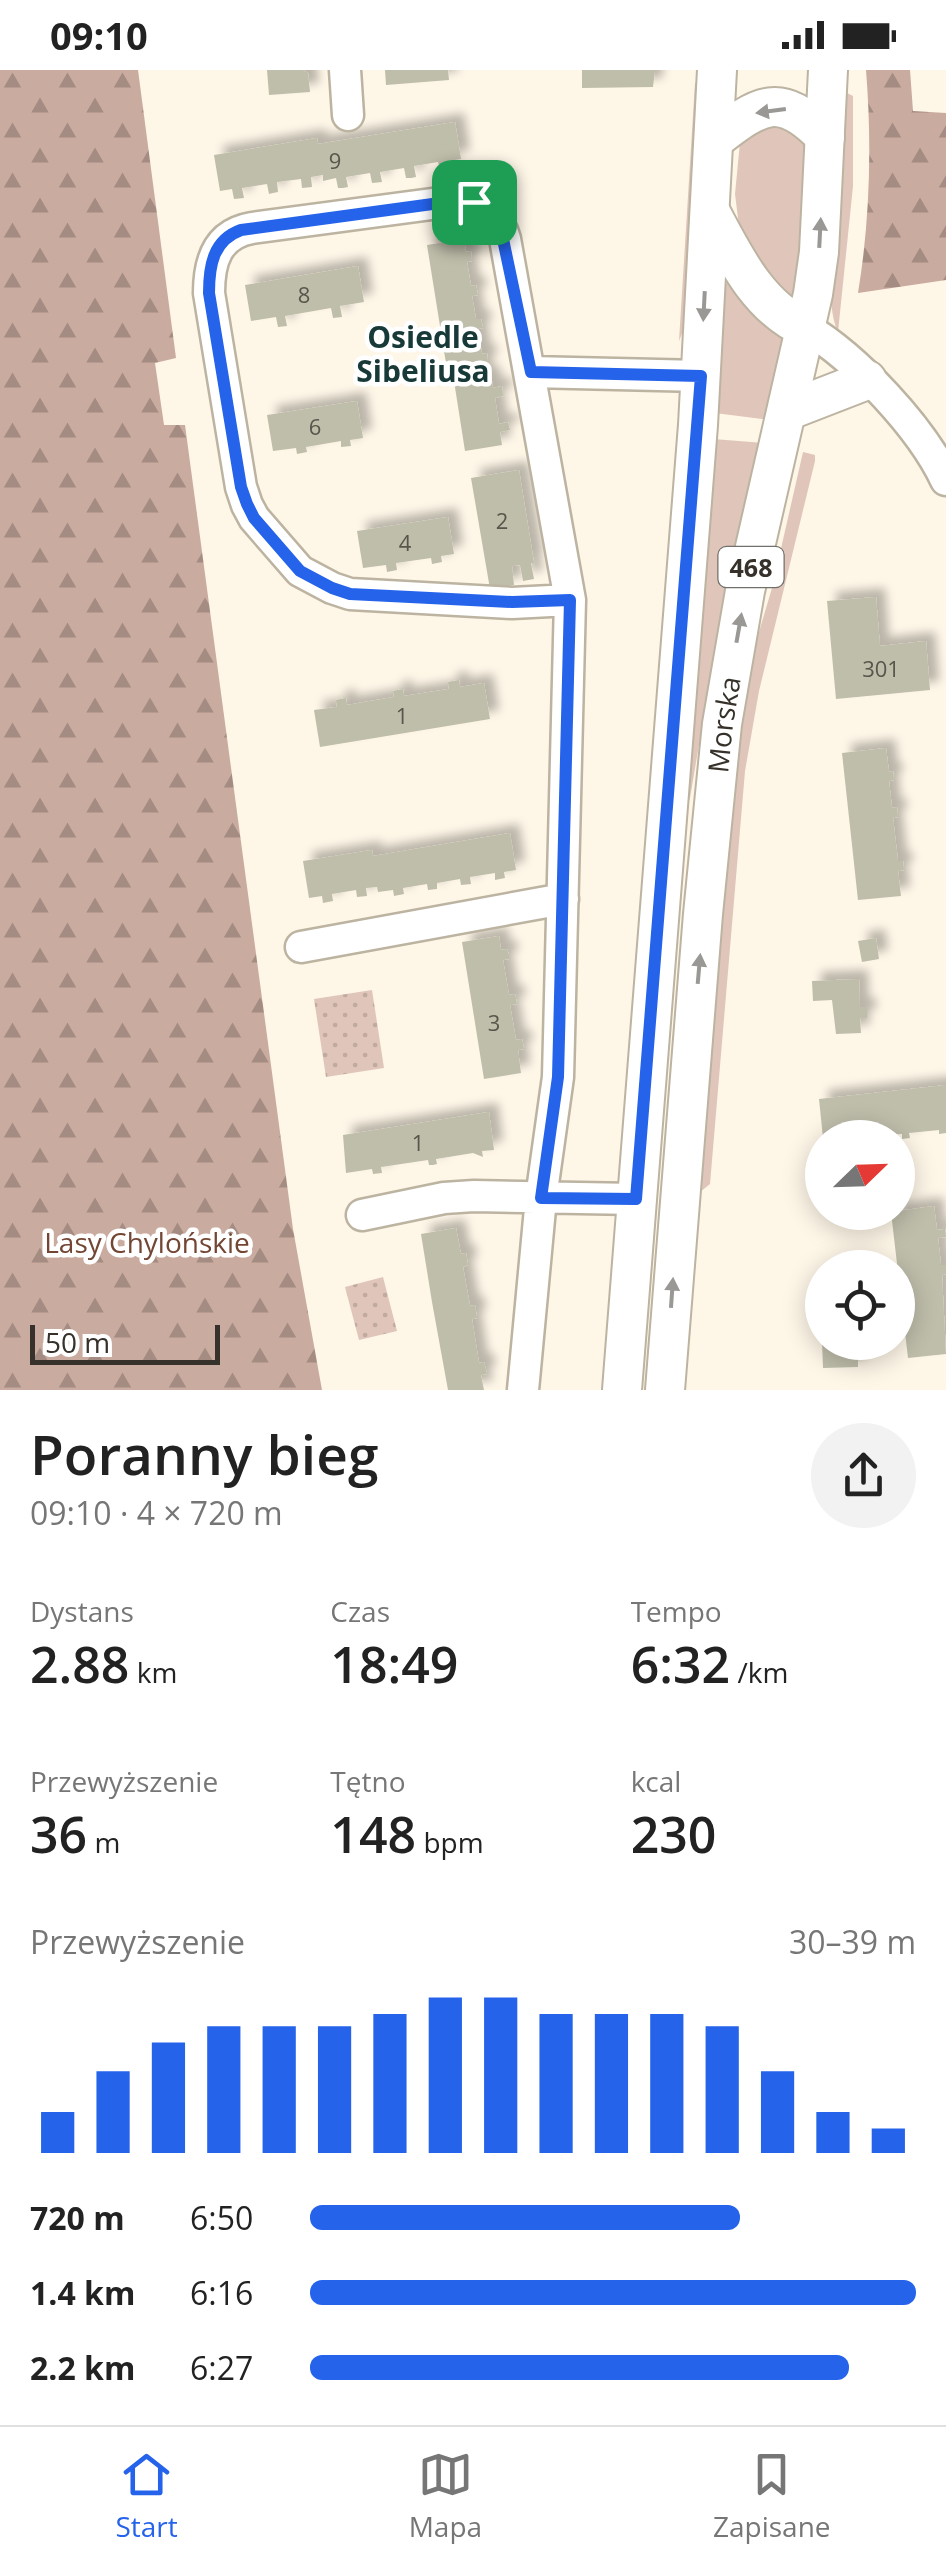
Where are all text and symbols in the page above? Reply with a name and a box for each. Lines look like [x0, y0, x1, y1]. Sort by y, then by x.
text: 09:10 [50, 9, 148, 61]
one-way arrow [755, 103, 786, 119]
house number: 9 [329, 145, 341, 175]
pin [432, 160, 517, 245]
icon: arrive [447, 175, 502, 230]
one-way arrow [812, 217, 828, 249]
house number: 8 [298, 279, 310, 309]
one-way arrow [696, 291, 712, 323]
district label: Osiedle Sibeliusa [356, 316, 490, 391]
house number: 6 [309, 411, 321, 441]
house number: 2 [496, 505, 508, 535]
house number: 4 [399, 527, 412, 557]
road number: 468 [718, 547, 784, 587]
one-way arrow [732, 612, 747, 643]
house number: 301 [862, 653, 900, 683]
street label: Morska [698, 673, 749, 775]
house number: 1 [396, 700, 408, 730]
one-way arrow [691, 952, 707, 984]
house number: 3 [488, 1007, 500, 1037]
north arrow [805, 1120, 915, 1230]
map controls [805, 1120, 915, 1360]
house number: 1 [412, 1127, 424, 1157]
park label: Lasy Chylońskie [44, 1223, 250, 1261]
button: locate [805, 1250, 915, 1360]
one-way arrow [664, 1276, 680, 1308]
scale bar [30, 1320, 220, 1364]
text: 50 m [45, 1323, 110, 1361]
text: Poranny bieg [30, 1416, 378, 1491]
button: share [811, 1423, 916, 1528]
text: 09:10 · 4 × 720 m [30, 1491, 283, 1534]
text: Dystans [30, 1592, 134, 1630]
text: Czas [330, 1592, 390, 1630]
text: Tempo [631, 1592, 722, 1630]
text: 2.88 [30, 1630, 129, 1698]
text: 18:49 [330, 1630, 458, 1698]
text: 6:32 [631, 1630, 730, 1698]
text: km [129, 1653, 177, 1691]
text: /km [730, 1653, 788, 1691]
text: Przewyższenie [30, 1762, 218, 1800]
text: Tętno [330, 1762, 405, 1800]
text: kcal [631, 1762, 681, 1800]
text: 36 [30, 1800, 87, 1868]
text: 148 [330, 1800, 416, 1868]
text: 230 [631, 1800, 716, 1868]
text: m [87, 1823, 120, 1861]
text: bpm [416, 1823, 484, 1861]
text: Przewyższenie [30, 1920, 245, 1963]
text: 30–39 m [789, 1920, 916, 1963]
text: 720 m [30, 2196, 125, 2239]
text: 6:50 [190, 2196, 253, 2239]
text: 1.4 km [30, 2271, 135, 2314]
text: 6:16 [190, 2271, 253, 2314]
text: 2.2 km [30, 2346, 135, 2389]
text: 6:27 [190, 2346, 253, 2389]
tab: Start [115, 2447, 178, 2545]
tab: Mapa [409, 2447, 482, 2545]
tab: Zapisane [713, 2447, 831, 2545]

